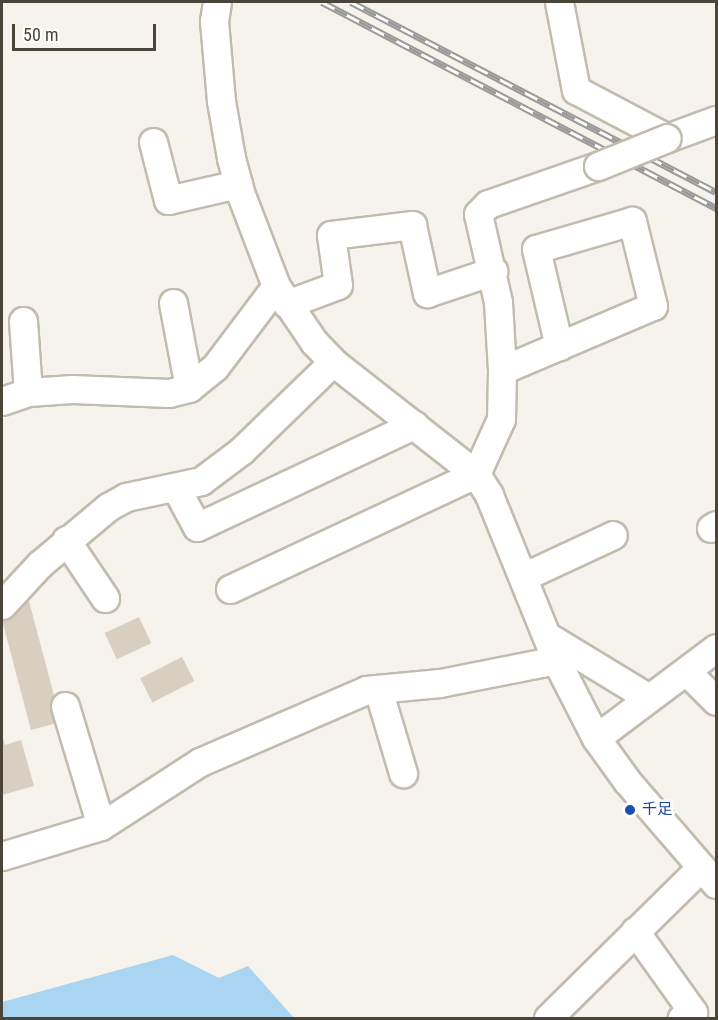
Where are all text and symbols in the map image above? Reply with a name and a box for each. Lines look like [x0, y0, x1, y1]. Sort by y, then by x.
scale bar [15, 12, 159, 50]
text: 50 m [23, 24, 58, 45]
place label: 千足 [642, 801, 672, 819]
marker: 千足 [623, 803, 637, 817]

